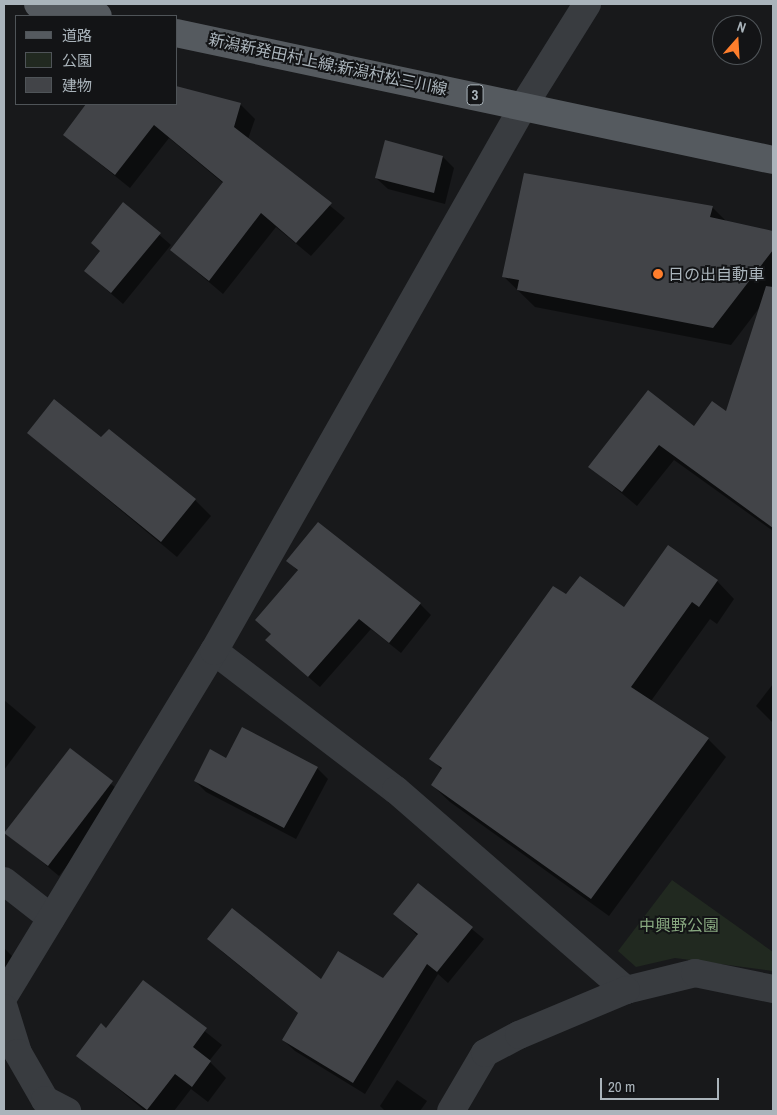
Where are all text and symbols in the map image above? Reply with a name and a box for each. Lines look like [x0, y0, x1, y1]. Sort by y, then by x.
legend [15, 15, 178, 105]
north arrow [712, 15, 762, 65]
text: N [735, 17, 748, 37]
text: 道路 [62, 25, 92, 46]
street label: 新潟新発田村上線;新潟村松三川線 [207, 29, 449, 99]
text: 公園 [62, 50, 92, 71]
text: 建物 [62, 75, 92, 96]
road number: 3 [466, 82, 484, 108]
place label: 日の出自動車 [668, 264, 764, 284]
marker: 日の出自動車 [652, 268, 664, 280]
park label: 中興野公園 [639, 915, 719, 935]
scale bar [602, 1068, 721, 1100]
text: 20 m [608, 1076, 635, 1097]

